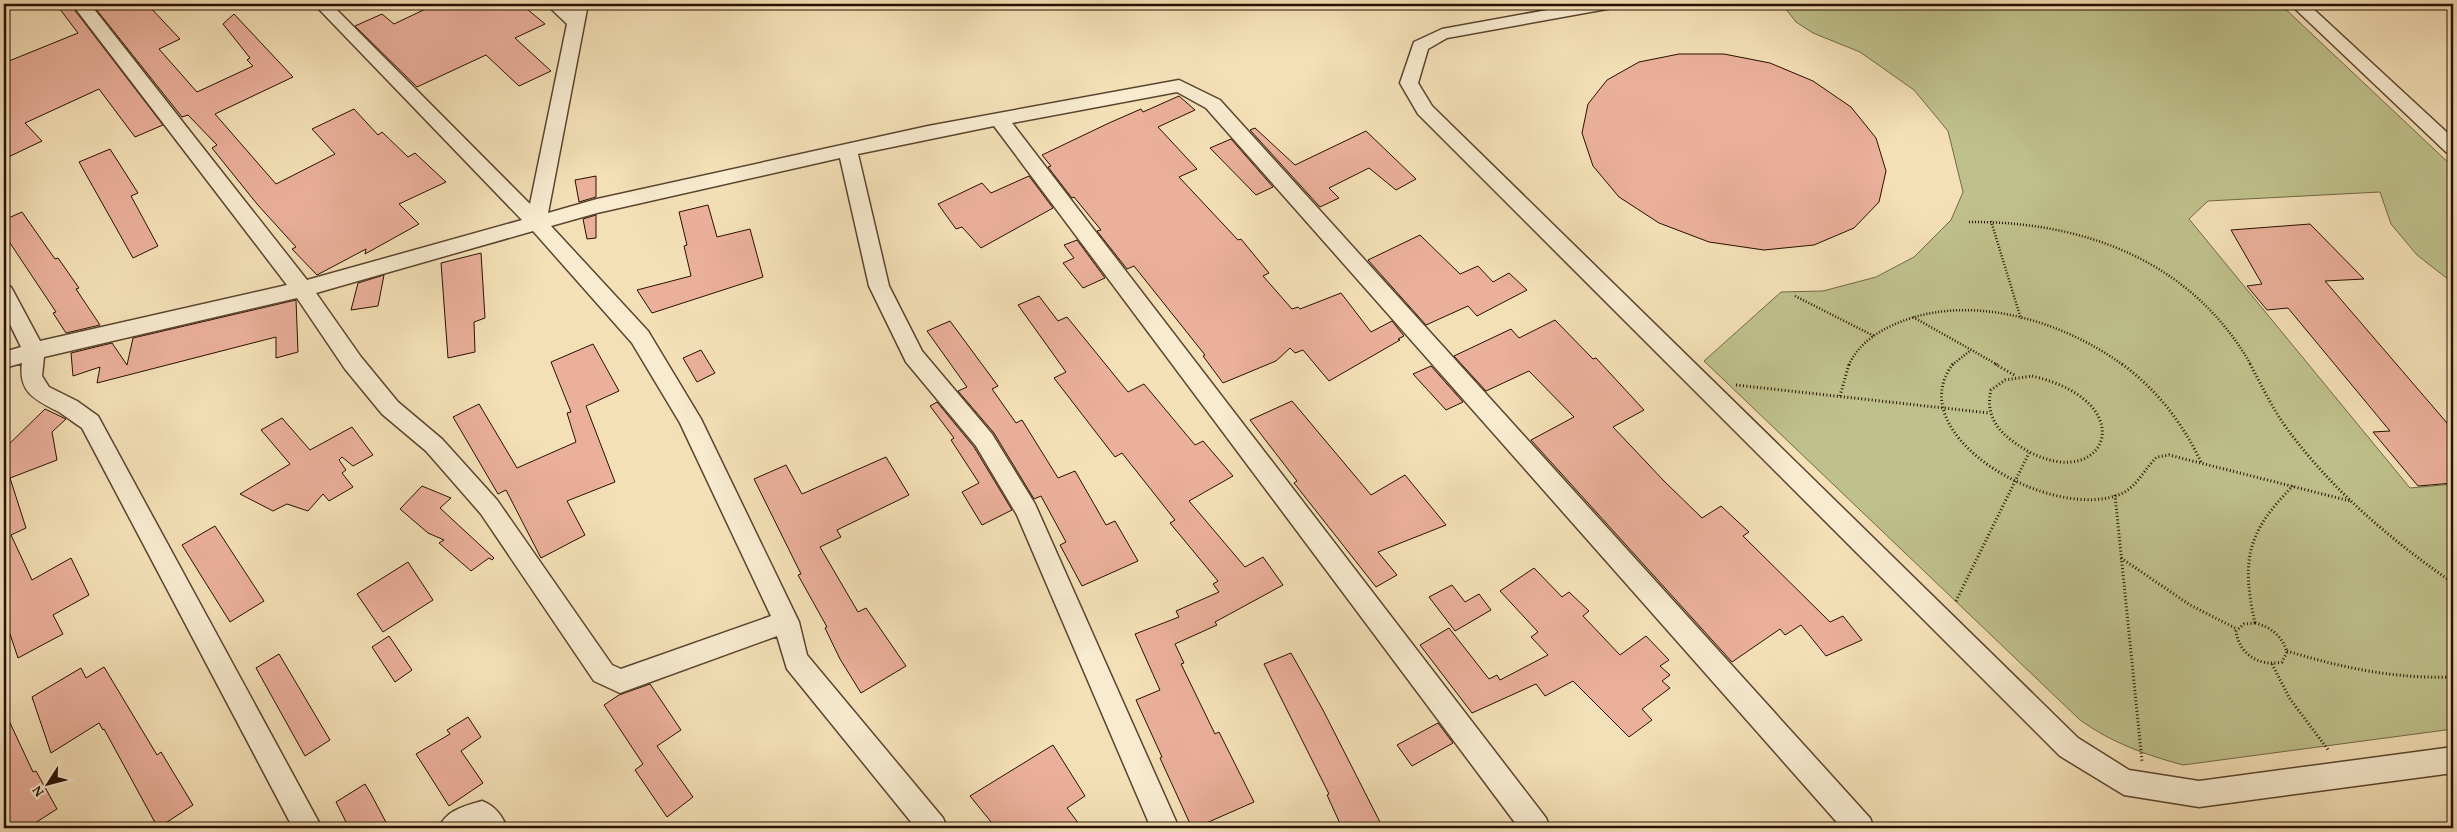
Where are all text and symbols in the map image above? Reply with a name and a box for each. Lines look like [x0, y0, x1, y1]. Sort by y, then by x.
north arrow [22, 760, 72, 810]
text: N [26, 781, 48, 801]

